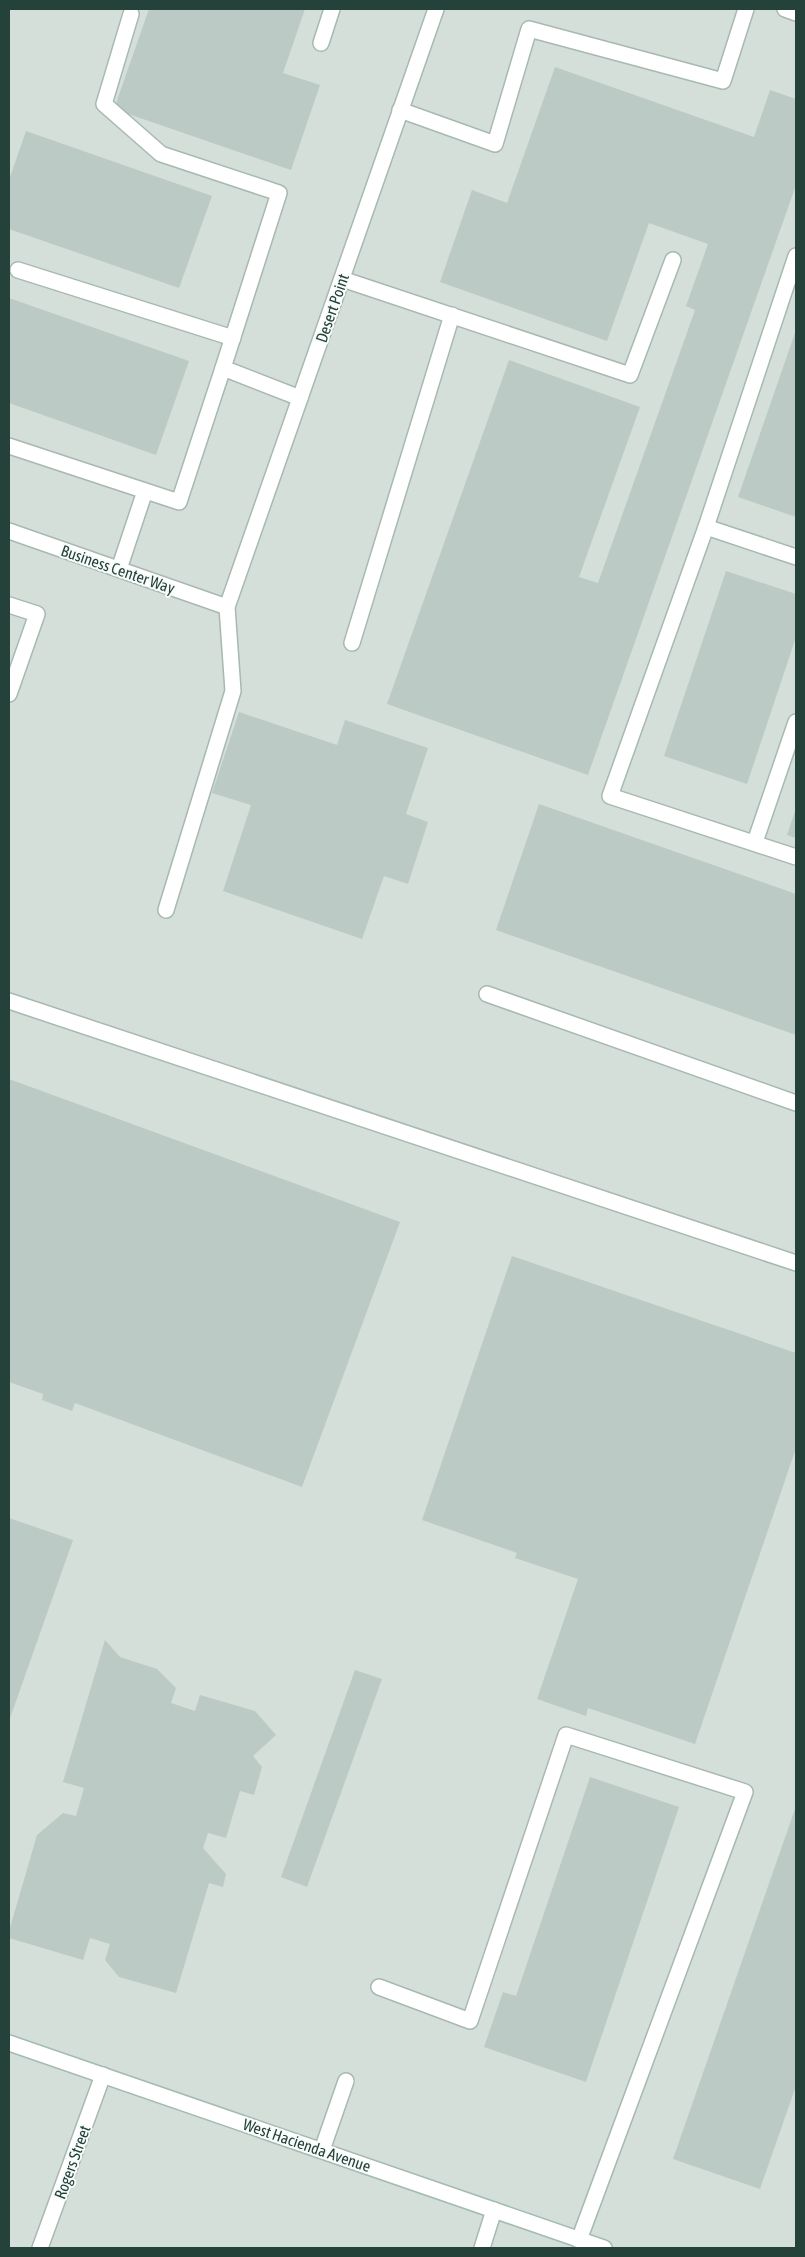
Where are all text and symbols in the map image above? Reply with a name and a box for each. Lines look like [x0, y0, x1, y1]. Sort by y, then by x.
street label: Desert Point [312, 271, 352, 345]
street label: Business Center Way [58, 541, 178, 598]
street label: West Hacienda Avenue [241, 2115, 373, 2175]
street label: Rogers Street [50, 2122, 95, 2202]

